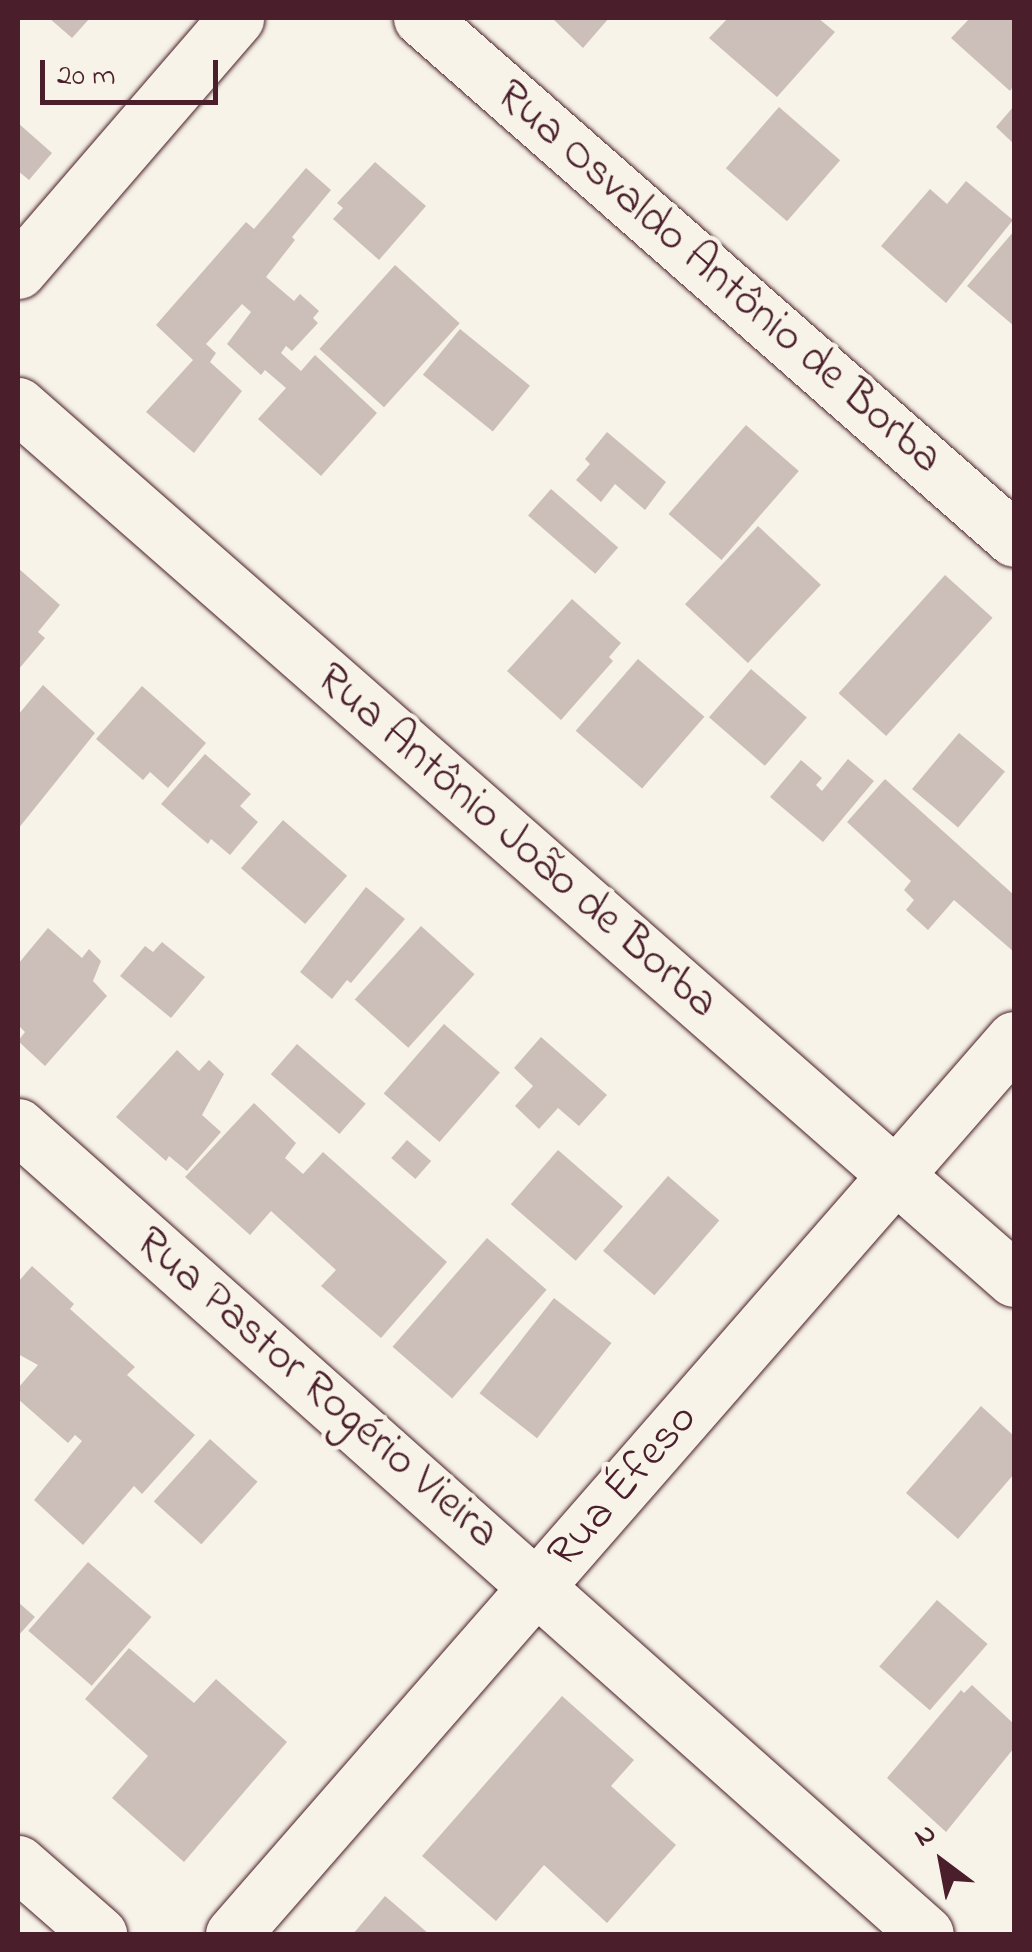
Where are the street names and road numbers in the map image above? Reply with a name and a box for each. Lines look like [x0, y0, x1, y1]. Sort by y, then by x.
street label: Rua Osvaldo Antônio de Borba [484, 70, 952, 486]
street label: Rua Antônio João de Borba [304, 653, 728, 1031]
street label: Rua Pastor Rogério Vieira [123, 1217, 509, 1561]
street label: Rua Éfeso [538, 1394, 710, 1580]

